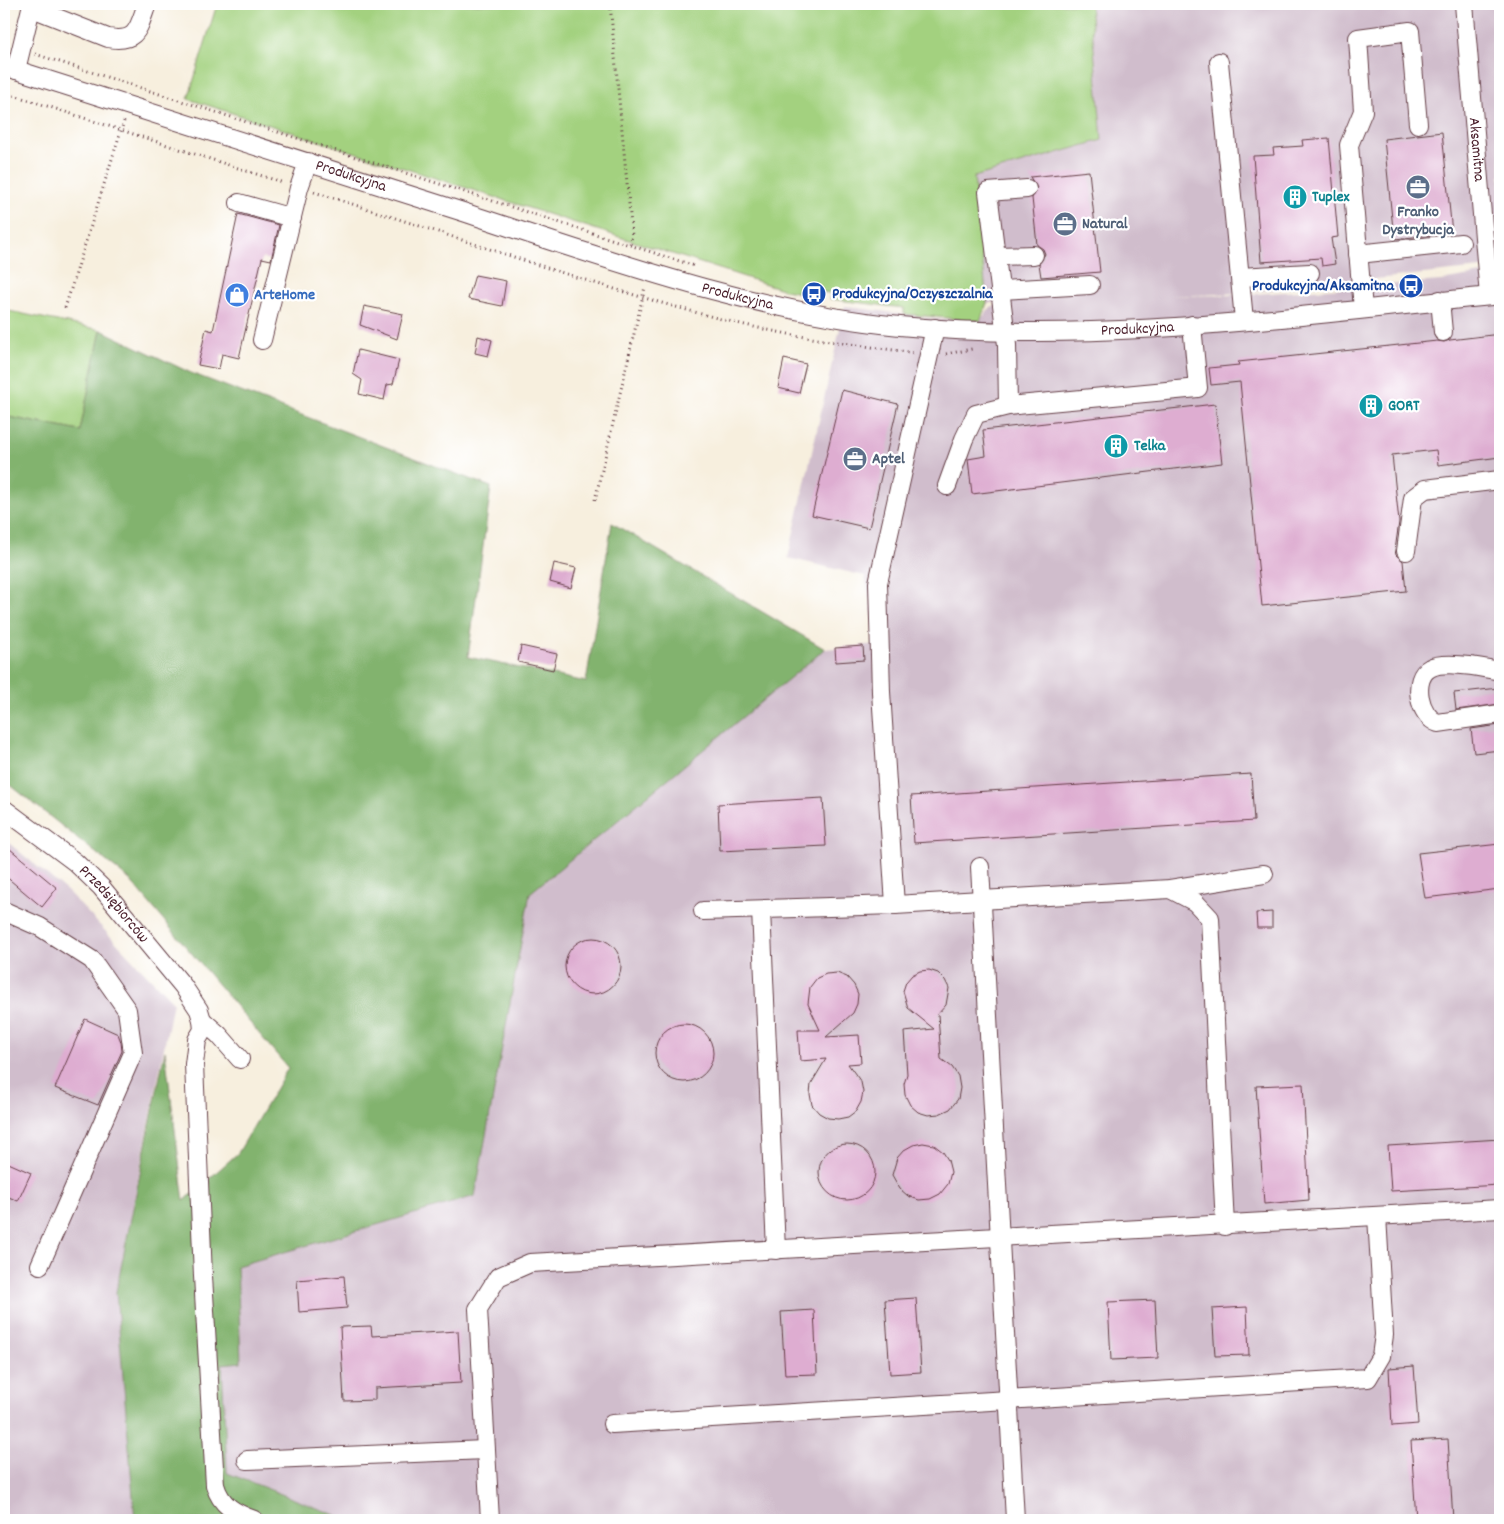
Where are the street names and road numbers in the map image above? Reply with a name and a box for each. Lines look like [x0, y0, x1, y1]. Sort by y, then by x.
street label: Aksamitna [1462, 116, 1491, 183]
street label: Produkcyjna [313, 154, 390, 198]
street label: Produkcyjna [699, 276, 776, 316]
street label: Produkcyjna [1100, 316, 1175, 342]
street label: Przedsiębiorców [73, 860, 155, 948]

